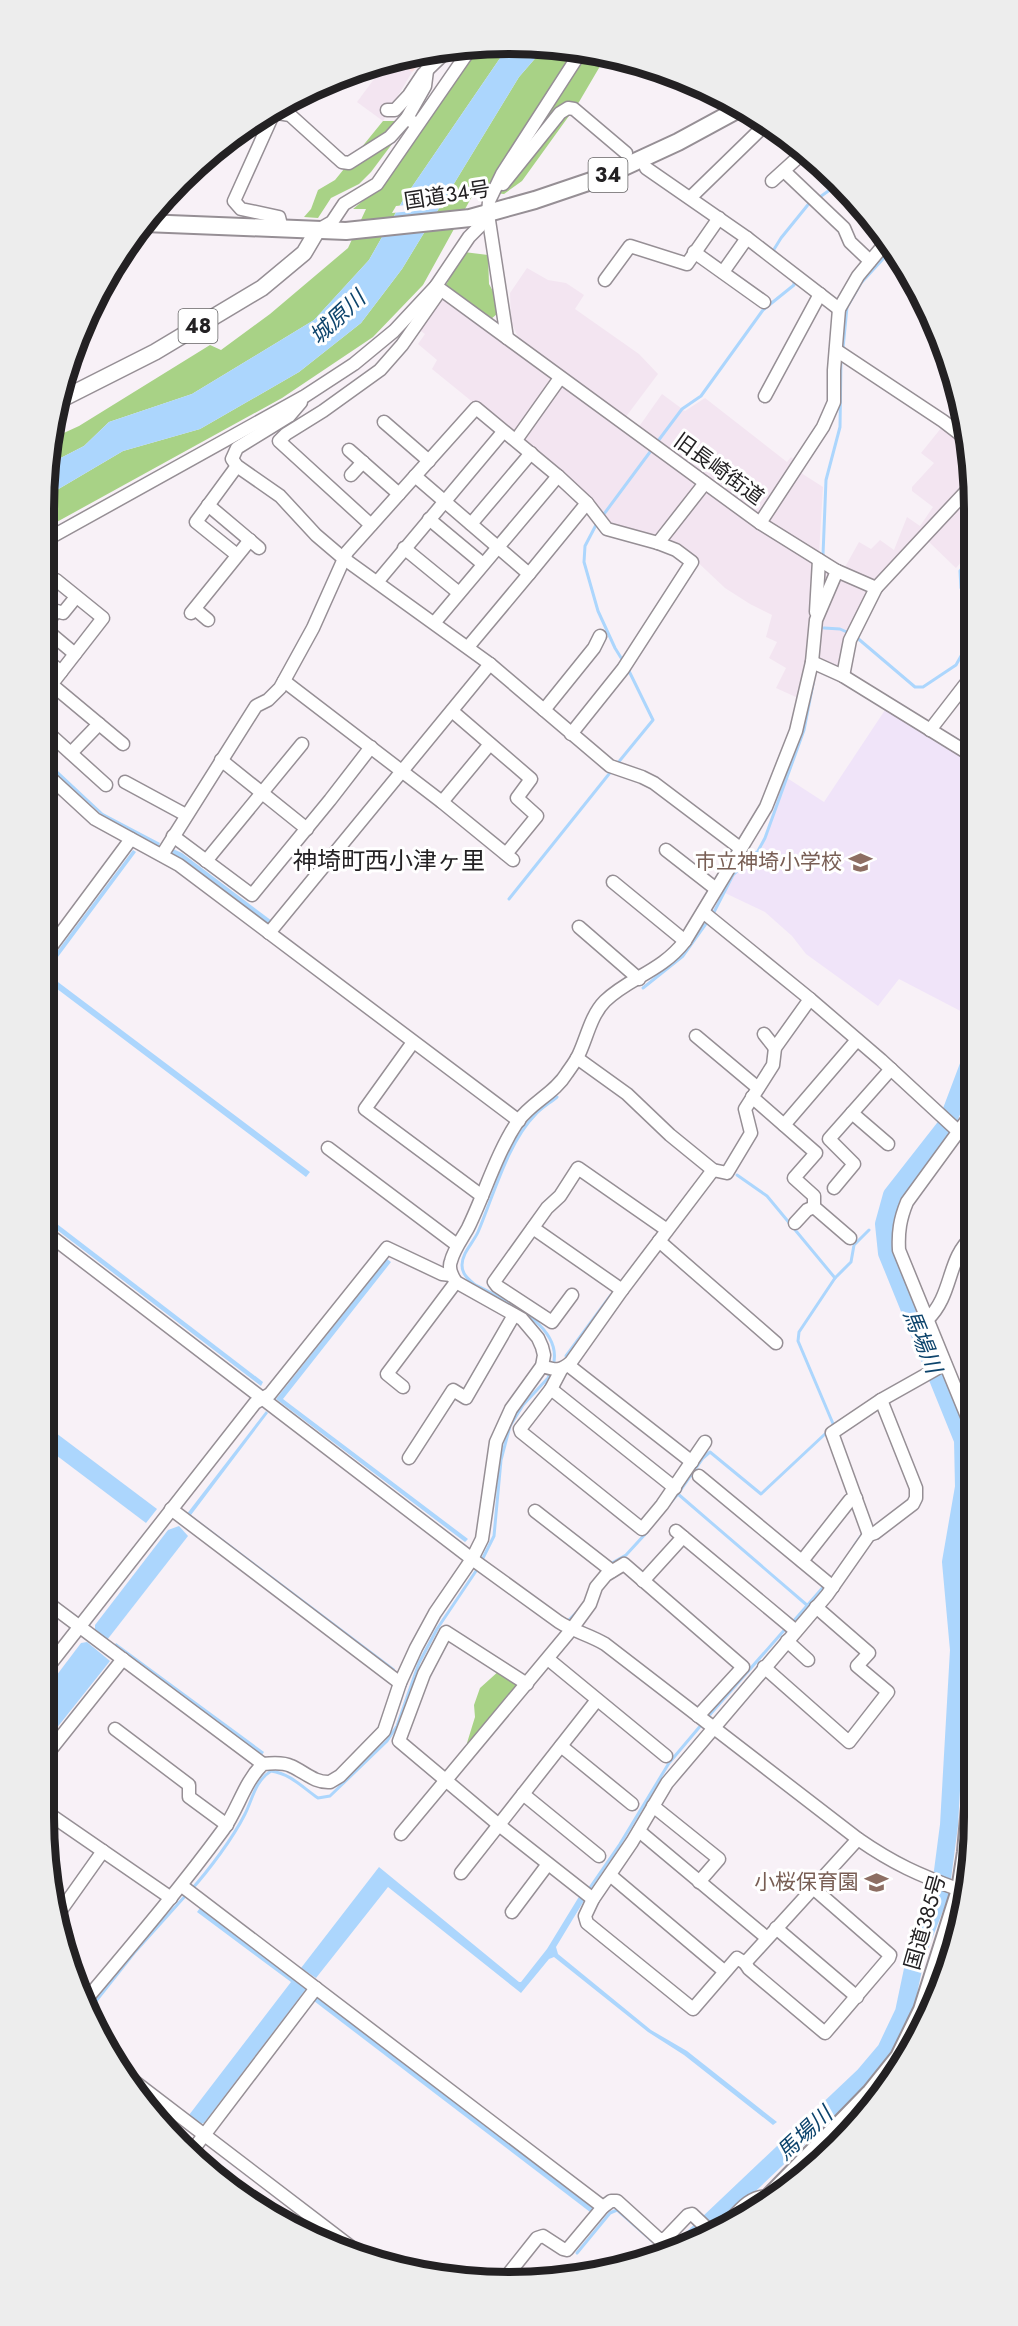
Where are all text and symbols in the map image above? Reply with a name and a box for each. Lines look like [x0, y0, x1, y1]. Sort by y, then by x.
road number: 34 [588, 158, 628, 192]
street label: 国道34号 [402, 173, 492, 217]
water label: 城原川 [302, 281, 374, 351]
road number: 48 [178, 309, 218, 343]
street label: 旧長崎街道 [668, 426, 770, 512]
district label: 神埼町西小津ヶ里 [293, 843, 485, 878]
place label: 市立神埼小学校 [695, 847, 842, 877]
school or university icon: 市立神埼小学校 [847, 849, 873, 875]
water label: 馬場川 [896, 1304, 951, 1379]
place label: 小桜保育園 [754, 1867, 859, 1897]
school or university icon: 小桜保育園 [864, 1869, 890, 1895]
street label: 国道385号 [897, 1871, 953, 1973]
water label: 馬場川 [769, 2097, 841, 2167]

